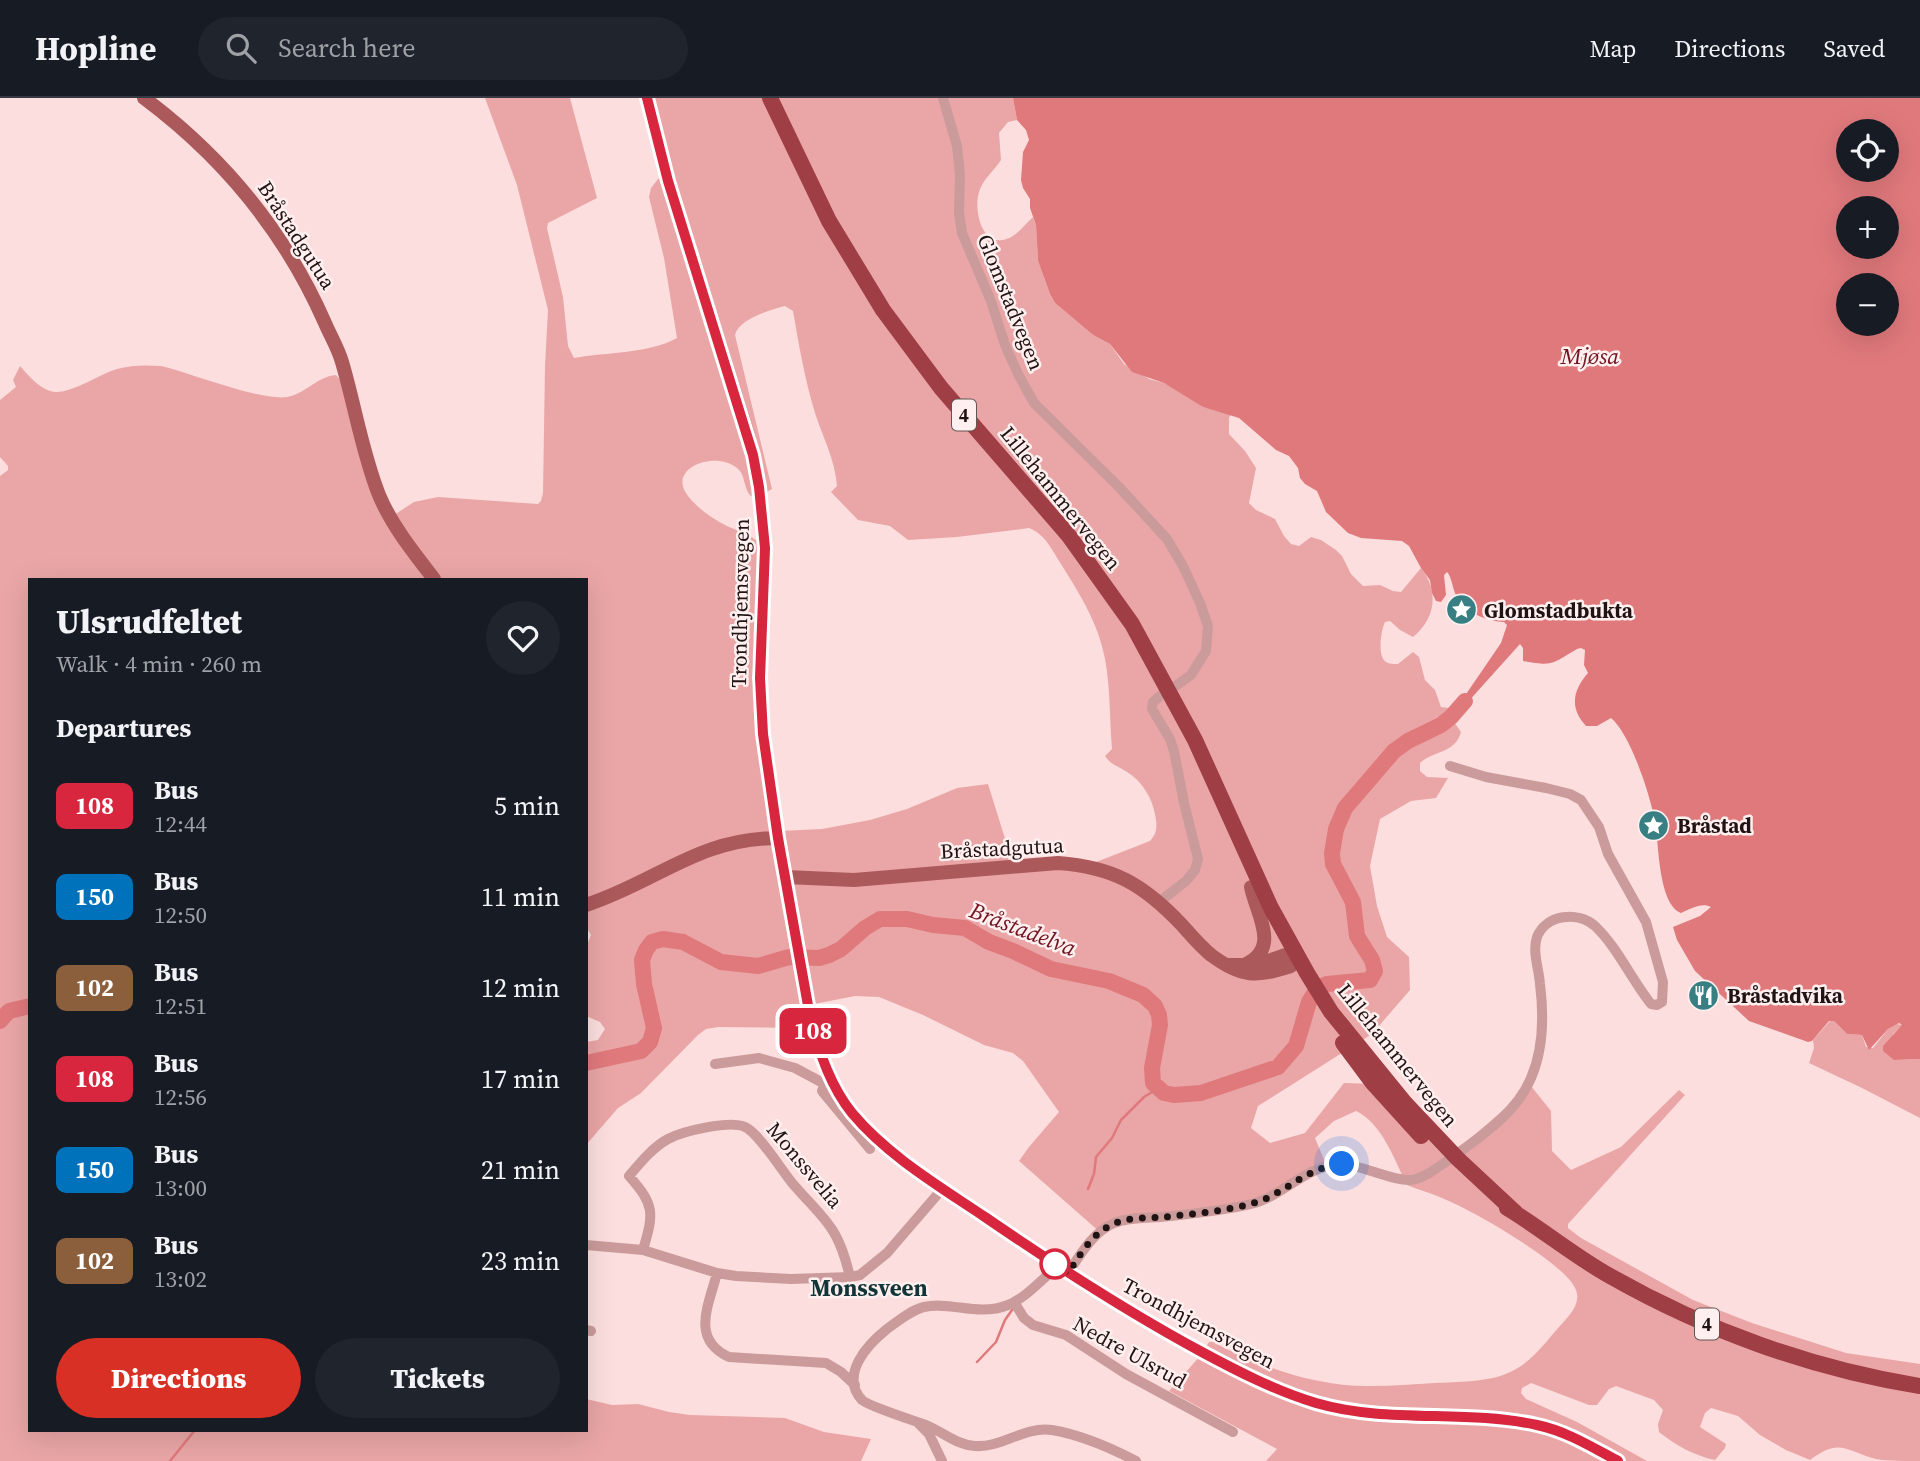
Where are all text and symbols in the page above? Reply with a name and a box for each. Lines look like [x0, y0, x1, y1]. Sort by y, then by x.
search box [198, 17, 688, 80]
text: Hopline [35, 26, 156, 71]
icon: search [222, 29, 260, 67]
text: Search here [278, 30, 415, 66]
text: Map [1589, 32, 1636, 65]
text: Directions [1674, 32, 1785, 65]
text: Saved [1823, 32, 1885, 65]
map controls [1836, 119, 1899, 336]
button: locate [1836, 119, 1899, 182]
street label: Bråstadgutua [251, 175, 343, 295]
button: + [1836, 196, 1899, 259]
street label: Glomstadvegen [971, 230, 1052, 375]
button: − [1836, 273, 1899, 336]
water label: Mjøsa [1560, 340, 1619, 372]
road number: 4 [952, 400, 976, 430]
street label: Lillehammervegen [994, 420, 1128, 576]
street label: Trondhjemsvegen [724, 518, 756, 688]
place icon: Glomstadbukta [1444, 593, 1478, 627]
place label: Glomstadbukta [1484, 596, 1634, 625]
text: Ulsrudfeltet [56, 599, 242, 644]
button: heart [486, 601, 560, 675]
text: Walk · 4 min · 260 m [56, 648, 262, 680]
text: Departures [56, 710, 191, 746]
text: Bus [154, 772, 198, 808]
text: 5 min [494, 788, 560, 824]
text: 108 [75, 789, 114, 822]
text: 12:44 [154, 808, 207, 840]
place icon: Bråstad [1637, 808, 1671, 842]
place label: Bråstad [1677, 811, 1752, 840]
street label: Bråstadgutua [939, 830, 1065, 866]
text: Bus [154, 863, 198, 899]
text: 11 min [481, 879, 560, 915]
text: 150 [75, 880, 114, 913]
water label: Bråstadelva [964, 894, 1081, 964]
text: 12:50 [154, 899, 207, 931]
text: Bus [154, 954, 198, 990]
text: 12 min [481, 970, 560, 1006]
text: 102 [75, 971, 114, 1004]
street label: Lillehammervegen [1331, 977, 1465, 1133]
restaurant icon: Bråstadvika [1687, 978, 1721, 1012]
place label: Bråstadvika [1727, 981, 1844, 1010]
text: 12:51 [154, 990, 207, 1022]
line badge: 108 [773, 1008, 853, 1054]
text: 108 [793, 1014, 833, 1047]
text: Bus [154, 1045, 198, 1081]
text: 17 min [481, 1061, 560, 1097]
text: 108 [75, 1062, 114, 1095]
text: 12:56 [154, 1081, 207, 1113]
street label: Monssvelia [760, 1115, 850, 1215]
text: Bus [154, 1136, 198, 1172]
your location [1324, 1146, 1359, 1181]
text: 21 min [481, 1152, 560, 1188]
text: 150 [75, 1153, 114, 1186]
text: 13:00 [154, 1172, 207, 1204]
text: Bus [154, 1227, 198, 1263]
text: 23 min [481, 1243, 560, 1279]
text: 102 [75, 1244, 114, 1277]
unlabelled marker [1040, 1249, 1070, 1279]
text: 13:02 [154, 1263, 207, 1295]
street label: Trondhjemsvegen [1118, 1271, 1281, 1376]
district label: Monssveen [810, 1272, 928, 1304]
road number: 4 [1695, 1308, 1719, 1340]
street label: Nedre Ulsrud [1068, 1309, 1192, 1395]
button: Directions [56, 1338, 301, 1418]
button: Tickets [315, 1338, 560, 1418]

